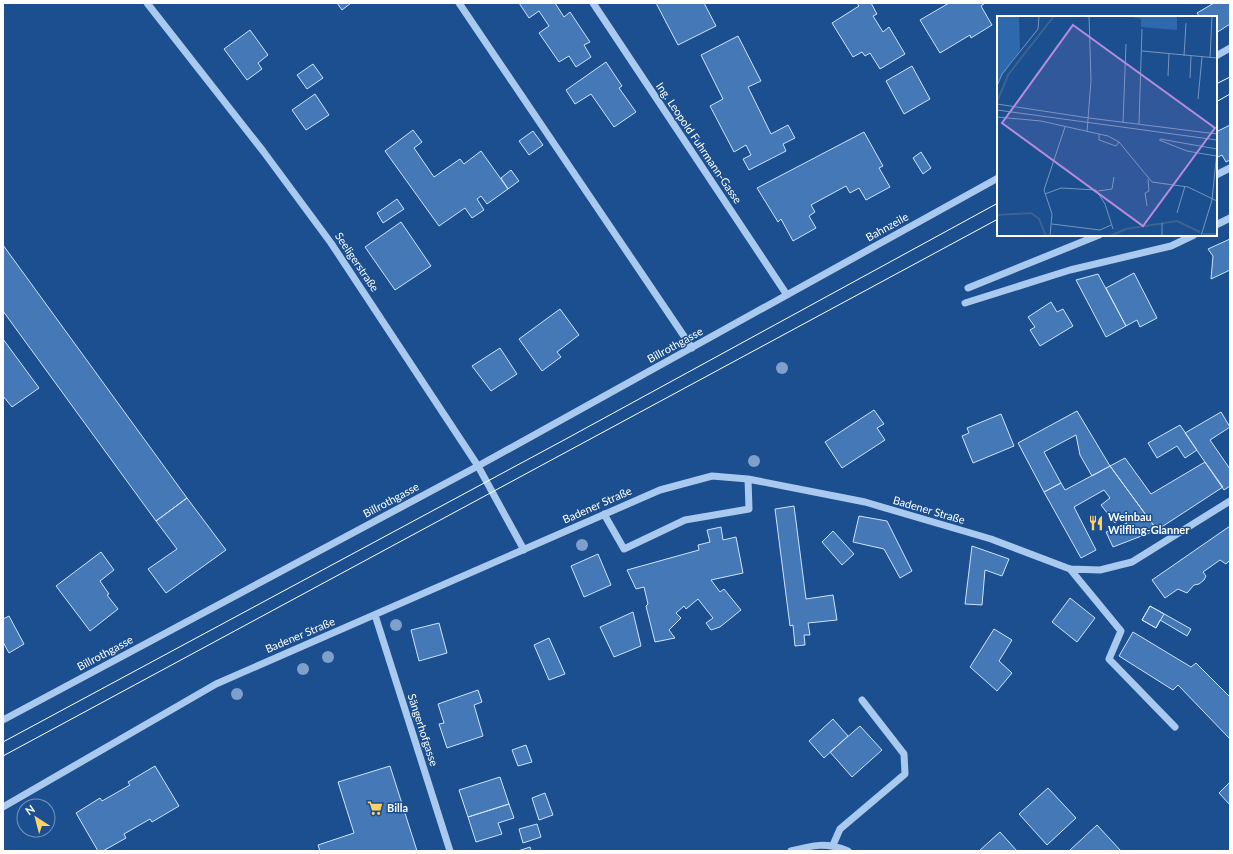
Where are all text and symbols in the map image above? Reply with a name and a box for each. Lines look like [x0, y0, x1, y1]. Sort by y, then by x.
inset map [997, 16, 1217, 236]
street label: Ing. Leopold Fuhrmann-Gasse [654, 80, 745, 206]
street label: Bahnzeile [863, 210, 910, 244]
street label: Seeligerstraße [333, 230, 382, 294]
street label: Billrothgasse [645, 324, 705, 365]
street label: Billrothgasse [361, 479, 421, 520]
street label: Badener Straße [560, 483, 634, 526]
street label: Badener Straße [892, 493, 967, 526]
place label: Weinbau Wilfling-Glanner [1108, 510, 1190, 536]
restaurant icon: Weinbau Wilfling-Glanner [1087, 514, 1105, 532]
street label: Badener Straße [263, 614, 337, 655]
street label: Billrothgasse [75, 632, 135, 673]
street label: Sängerhofgasse [406, 692, 441, 768]
north arrow [16, 798, 56, 838]
supermarket icon: Billa [366, 799, 384, 817]
place label: Billa [387, 801, 408, 814]
text: N [23, 802, 37, 817]

